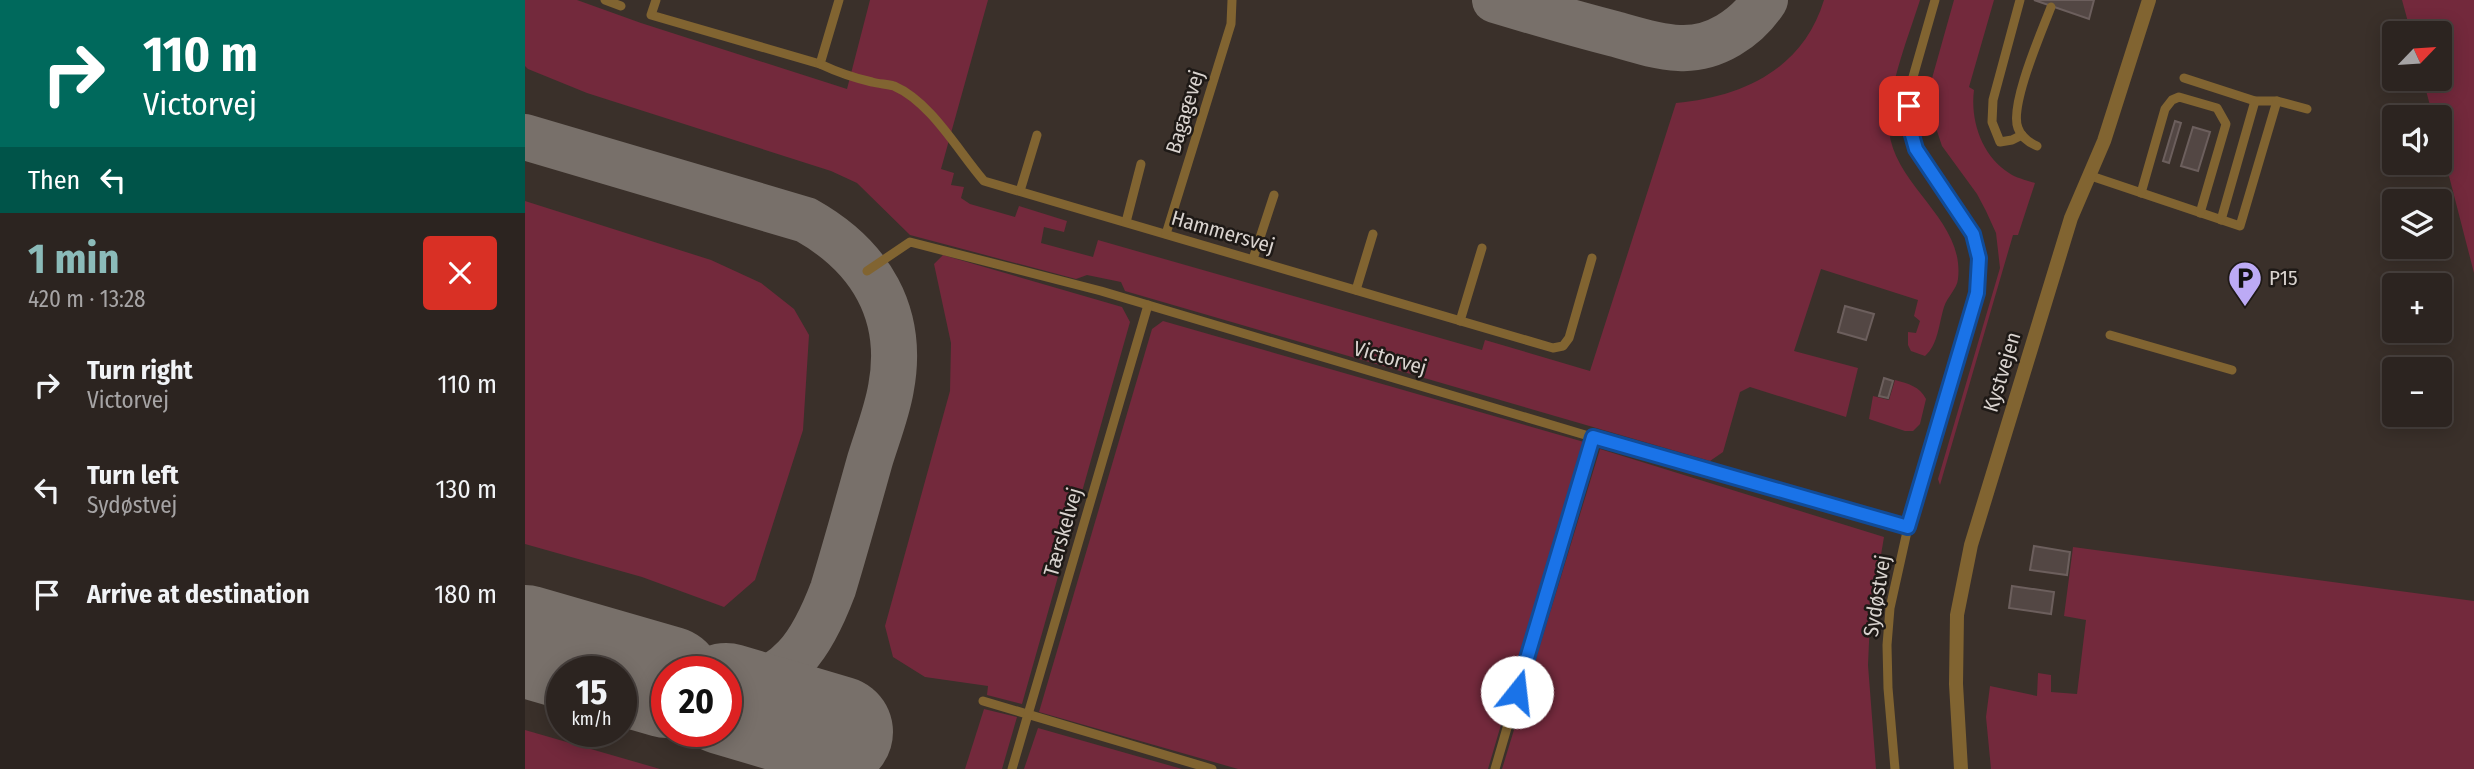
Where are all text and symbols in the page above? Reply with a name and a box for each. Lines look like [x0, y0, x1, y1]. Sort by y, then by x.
north arrow [2382, 21, 2452, 91]
map controls [2382, 21, 2452, 427]
text: 110 m [143, 25, 258, 84]
icon: right [28, 28, 119, 119]
street label: Bagagevej [1160, 67, 1210, 157]
pin [1879, 76, 1939, 136]
text: Victorvej [143, 85, 257, 123]
icon: arrive [1890, 87, 1928, 125]
button: sound [2382, 105, 2452, 175]
icon: left [94, 161, 132, 199]
text: Then [28, 165, 80, 196]
button: layers [2382, 189, 2452, 259]
street label: Hammersvej [1168, 205, 1278, 259]
text: 1 min [28, 234, 119, 284]
button: close [423, 236, 497, 310]
parking icon: P15 [2226, 259, 2264, 308]
place label: P15 [2269, 265, 2298, 291]
button: + [2382, 273, 2452, 343]
text: 420 m · 13:28 [28, 285, 146, 313]
street label: Kystvejen [1978, 329, 2026, 415]
street label: Victorvej [1350, 335, 1430, 381]
text: Turn right [87, 355, 193, 386]
button: − [2382, 357, 2452, 427]
icon: right [28, 366, 66, 404]
text: 110 m [437, 369, 497, 400]
text: Victorvej [87, 386, 169, 414]
text: Turn left [87, 460, 179, 491]
icon: left [28, 471, 66, 509]
text: 130 m [435, 474, 497, 505]
street label: Tærskelvej [1038, 485, 1088, 579]
text: Sydøstvej [87, 491, 177, 519]
street label: Sydøstvej [1858, 553, 1896, 639]
icon: arrive [28, 576, 66, 614]
text: Arrive at destination [87, 579, 310, 610]
text: 180 m [434, 579, 497, 610]
position arrow [1480, 655, 1554, 729]
speed limit sign: 20 [651, 656, 742, 747]
text: 15 [575, 671, 607, 713]
text: km/h [571, 708, 612, 730]

